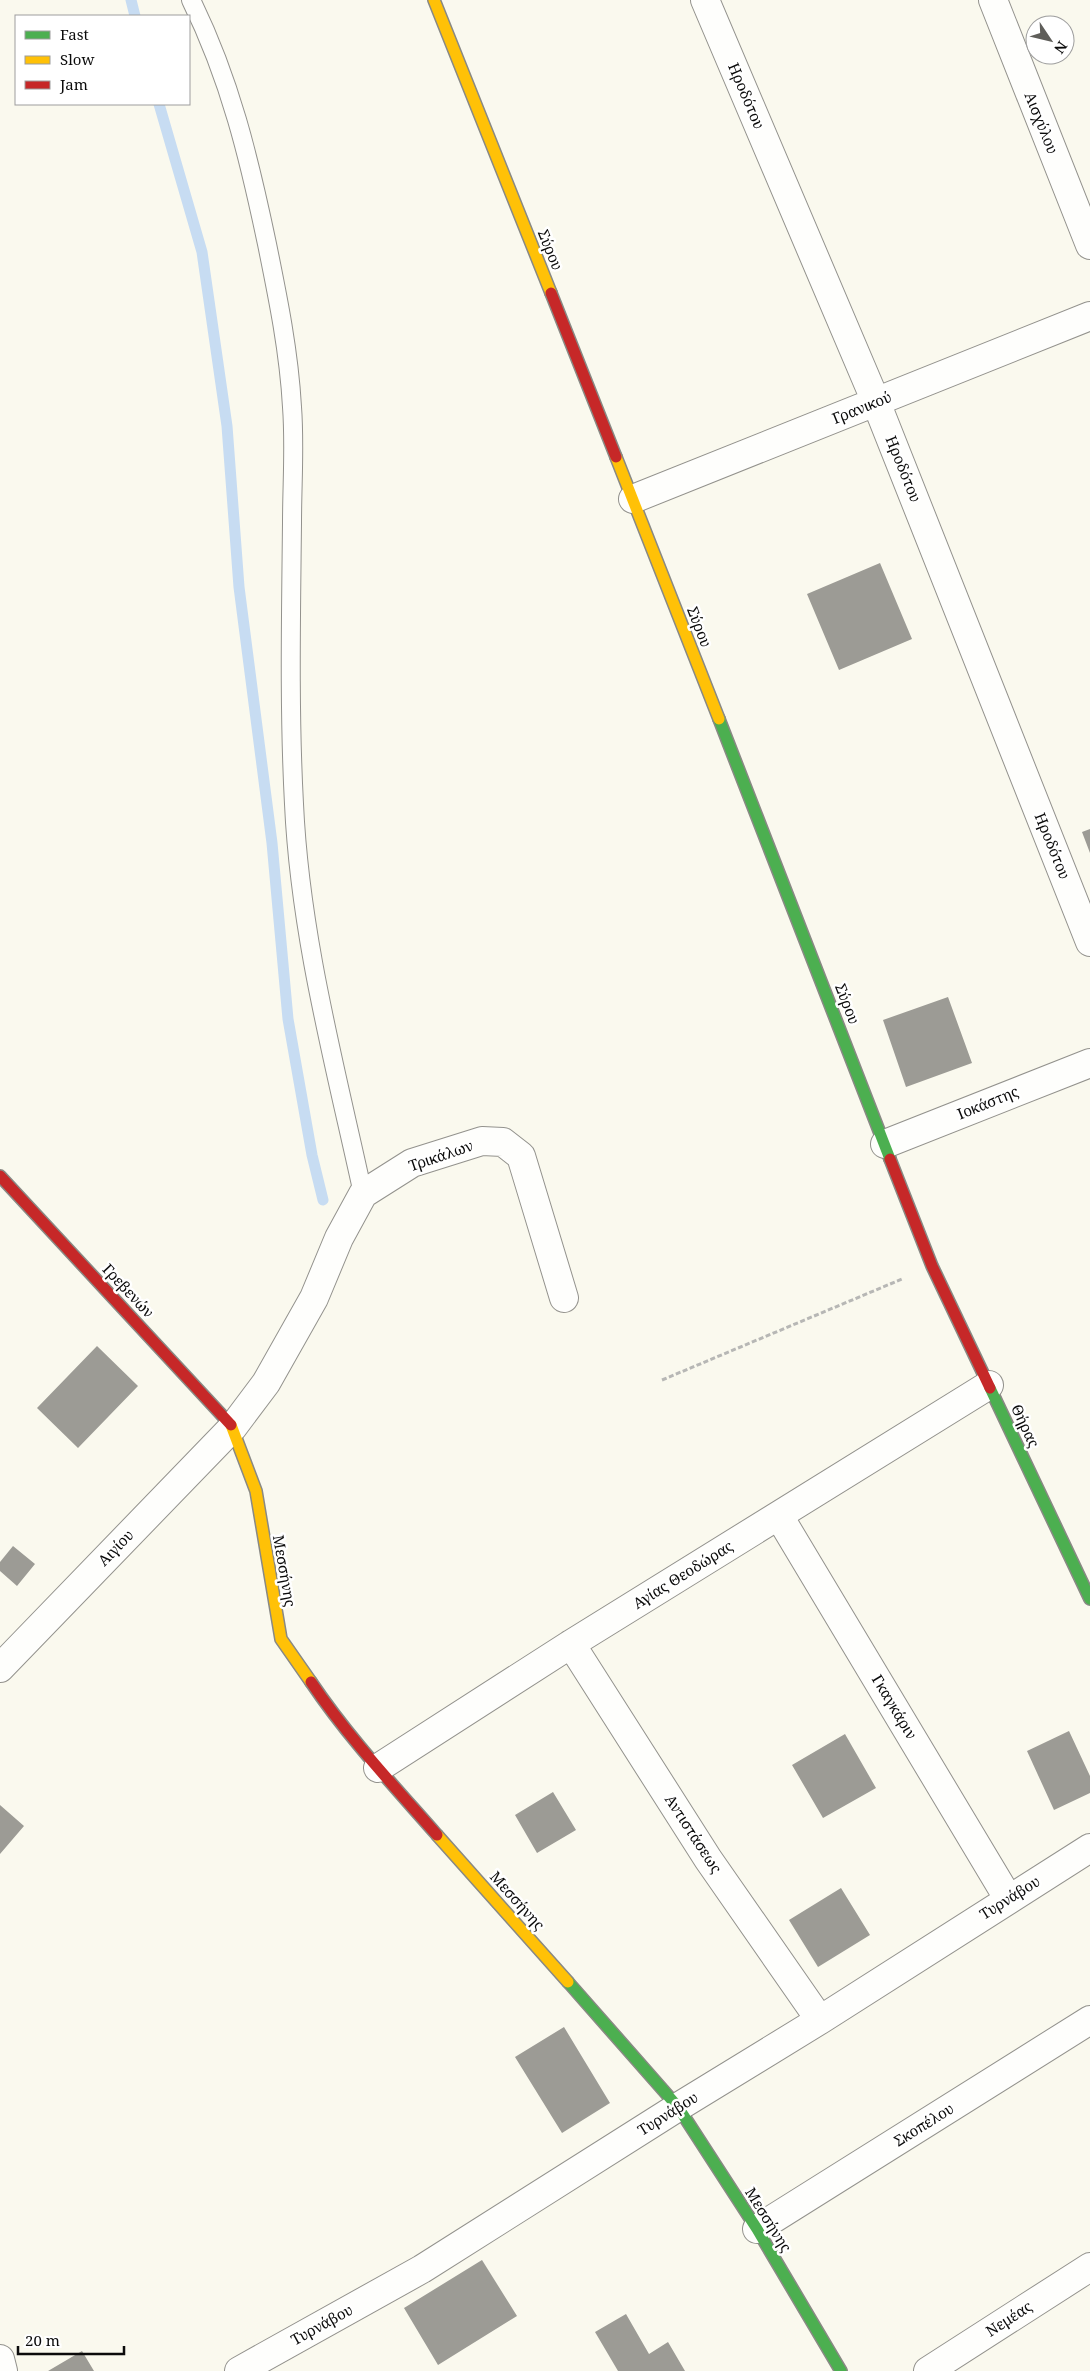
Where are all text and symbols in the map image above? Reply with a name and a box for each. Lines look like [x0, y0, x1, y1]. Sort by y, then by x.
legend [15, 15, 190, 105]
north arrow [1025, 15, 1075, 65]
text: Fast [60, 24, 89, 44]
text: N [1050, 38, 1072, 58]
text: Slow [60, 49, 94, 69]
street label: Ηροδότου [724, 59, 770, 132]
text: Jam [59, 74, 88, 94]
street label: Αισχύλου [1020, 89, 1063, 157]
street label: Σύρου [534, 226, 568, 273]
street label: Γρανικού [829, 386, 894, 428]
street label: Ηροδότου [882, 432, 926, 505]
street label: Σύρου [683, 603, 717, 650]
street label: Ηροδότου [1031, 809, 1075, 882]
street label: Σύρου [831, 980, 865, 1027]
street label: Ιοκάστης [954, 1081, 1021, 1123]
street label: Τρικάλων [406, 1135, 476, 1175]
street label: Γρεβενών [99, 1259, 159, 1322]
street label: Θήρας [1007, 1401, 1045, 1450]
street label: Αιγίου [93, 1525, 138, 1570]
street label: Μεσσήνης [269, 1533, 301, 1608]
street label: Αγίας Θεοδώρας [629, 1535, 736, 1613]
street label: Γκαγκάριν [868, 1670, 922, 1743]
street label: Αντιστάσεως [661, 1790, 727, 1877]
street label: Μεσσήνης [486, 1867, 549, 1934]
street label: Τυρνάβου [975, 1871, 1043, 1924]
street label: Τυρνάβου [633, 2087, 701, 2140]
street label: Σκοπέλου [890, 2098, 957, 2150]
street label: Μεσσήνης [741, 2183, 797, 2256]
street label: Νεμέας [981, 2296, 1035, 2341]
street label: Τυρνάβου [287, 2299, 356, 2349]
scale bar [18, 2324, 124, 2356]
text: 20 m [25, 2330, 60, 2350]

